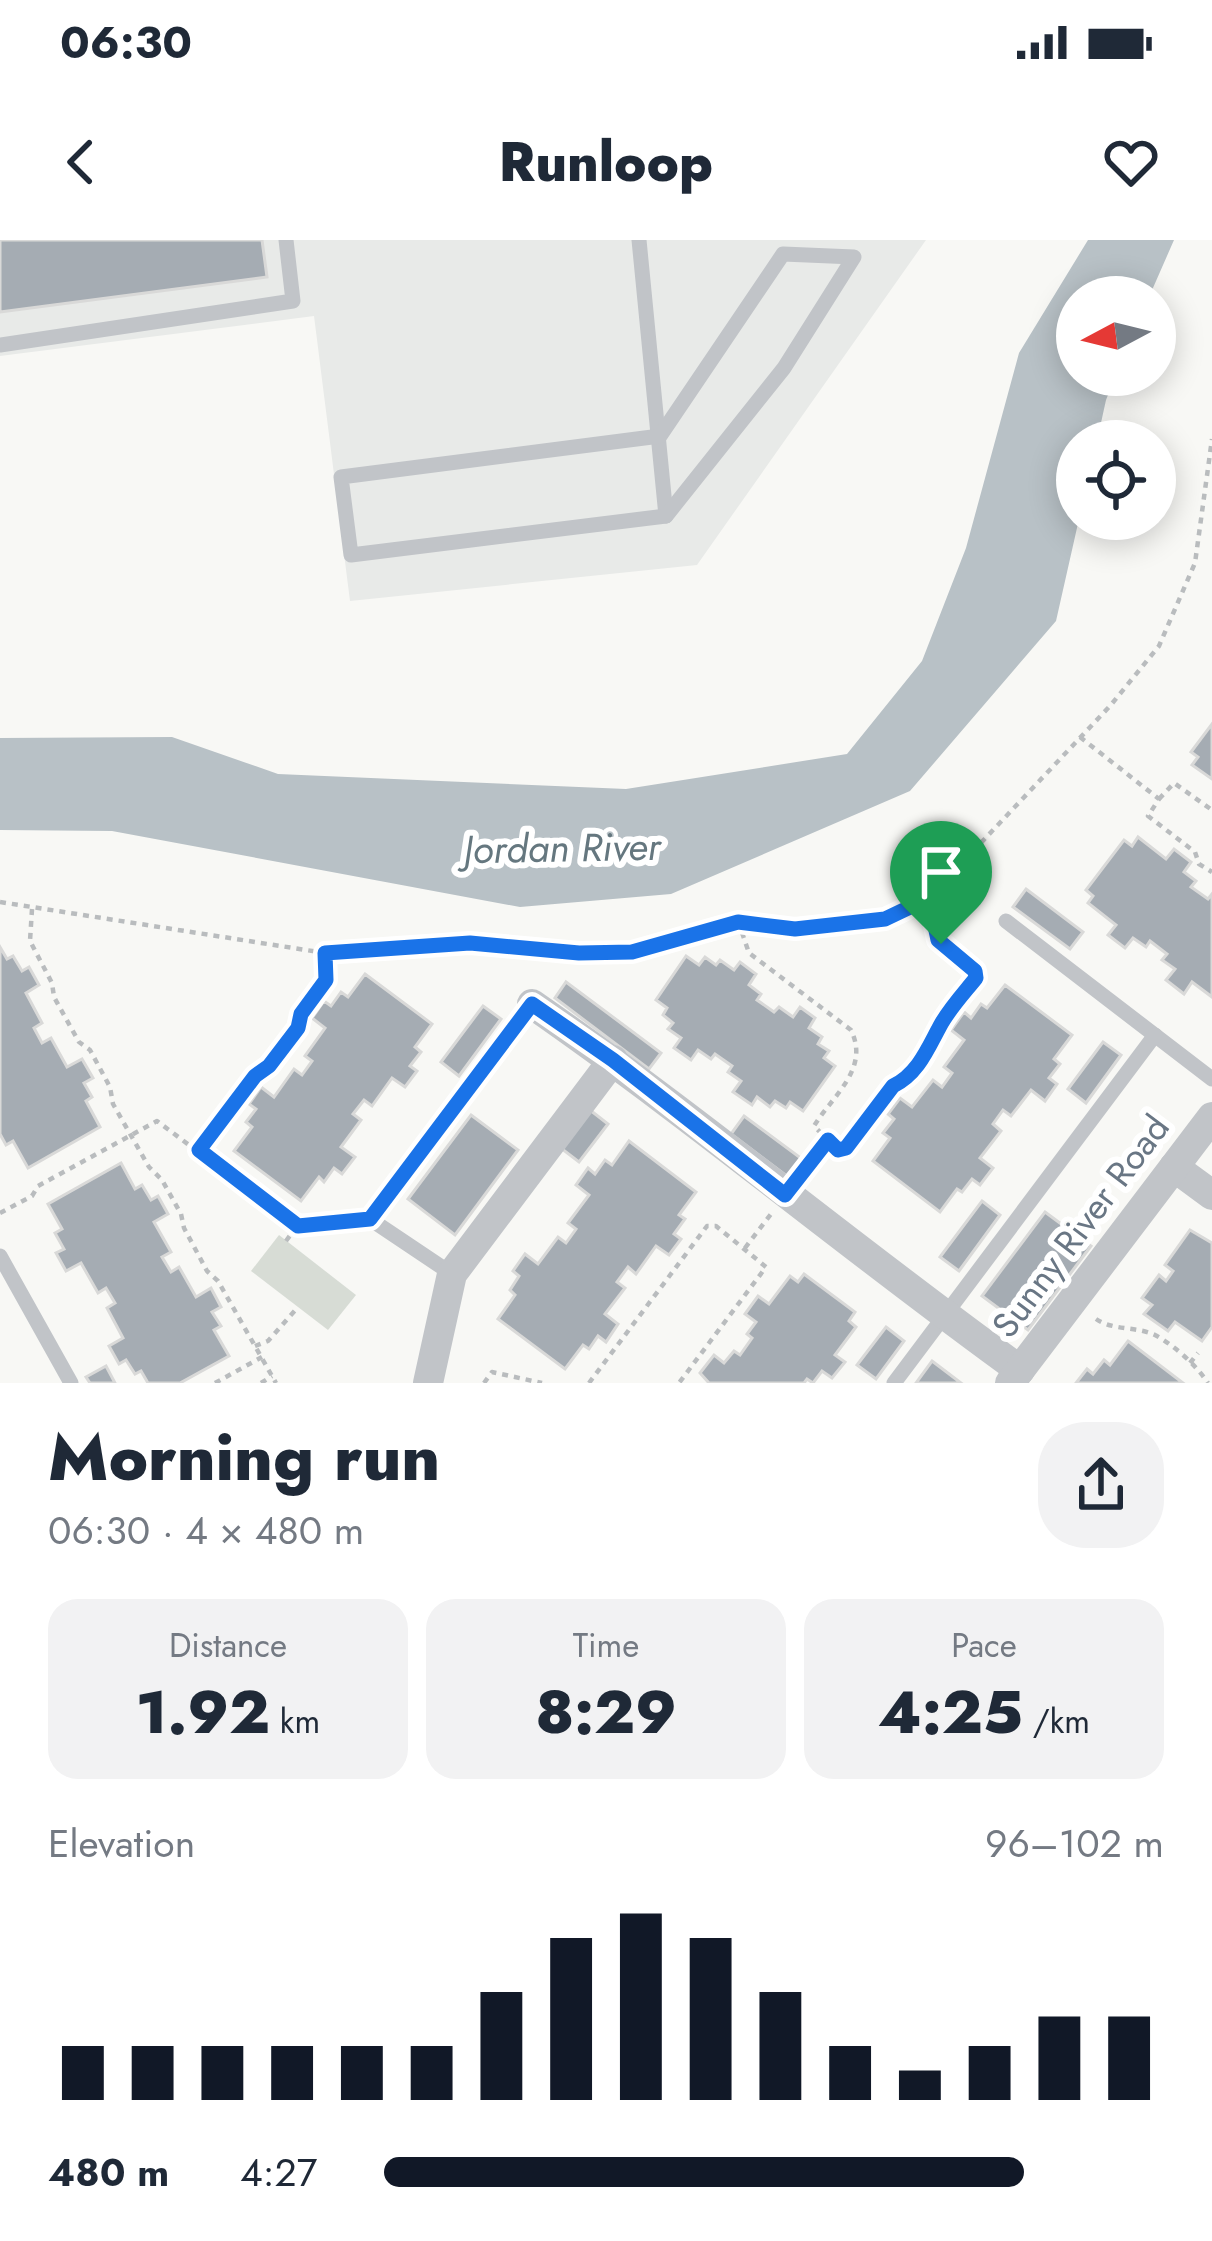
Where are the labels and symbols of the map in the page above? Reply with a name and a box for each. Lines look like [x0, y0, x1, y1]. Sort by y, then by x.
north arrow [1056, 276, 1176, 396]
water label: Jordan River [456, 818, 663, 878]
pin [890, 821, 992, 944]
street label: Sunny River Road [979, 1104, 1181, 1348]

